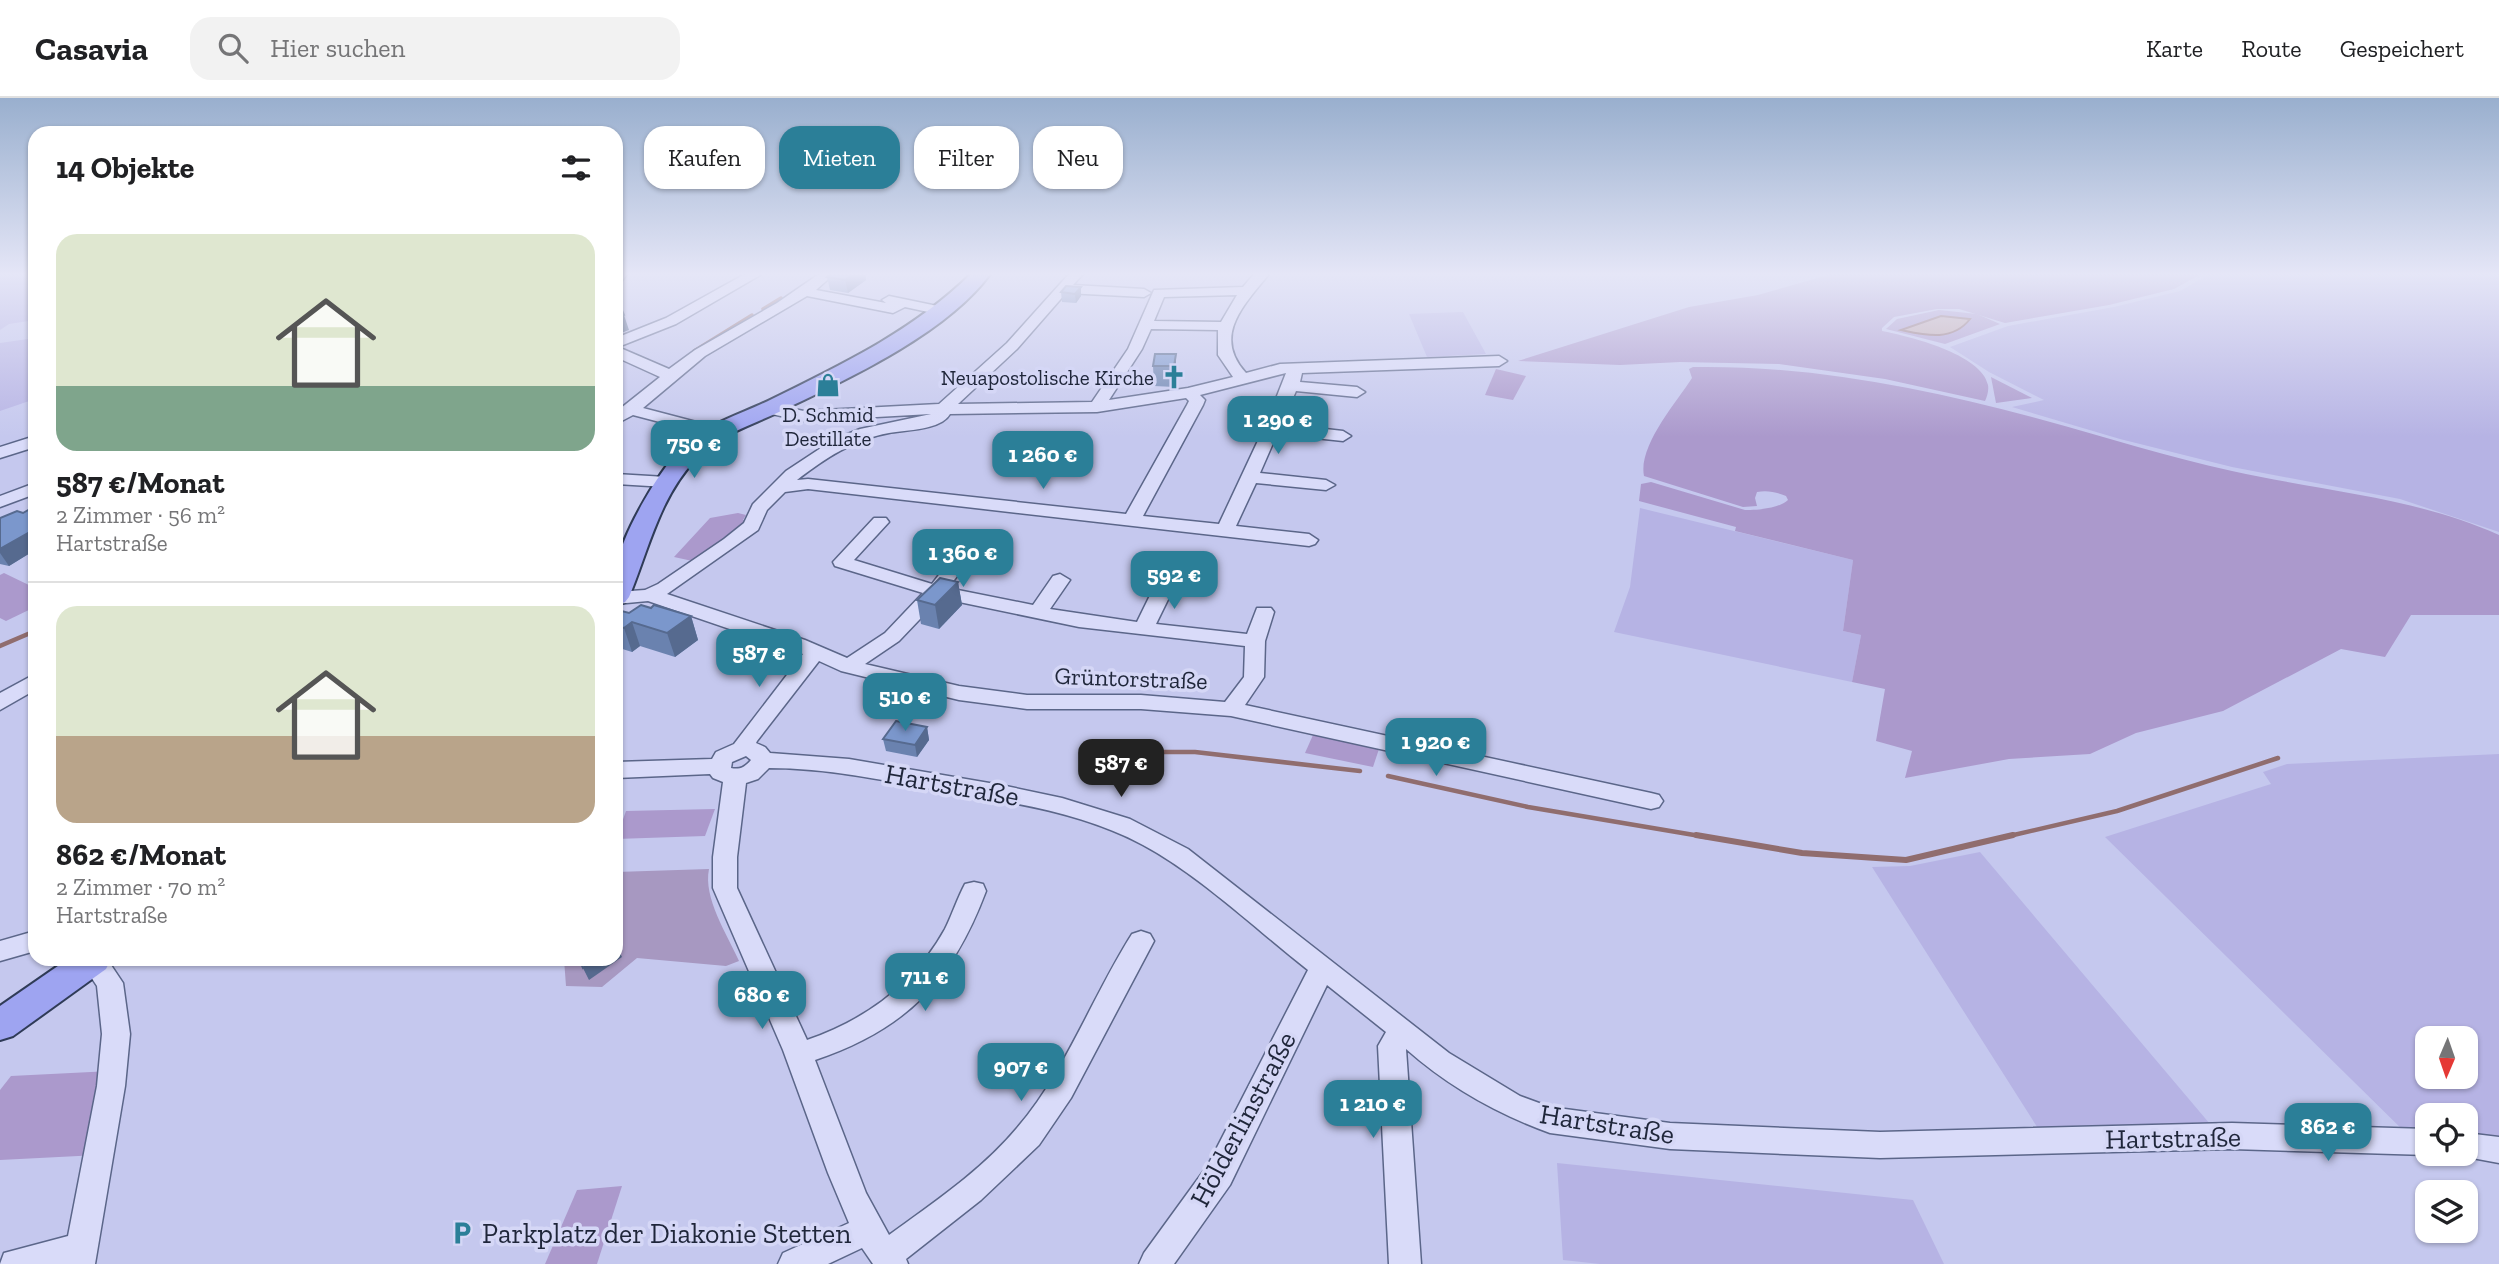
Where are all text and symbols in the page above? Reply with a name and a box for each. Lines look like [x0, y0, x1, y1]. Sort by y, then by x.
search box [190, 17, 680, 80]
text: Casavia [35, 29, 148, 68]
icon: search [214, 29, 252, 67]
text: Hier suchen [270, 32, 405, 64]
text: Karte [2146, 34, 2203, 63]
text: Route [2241, 34, 2302, 63]
text: Gespeichert [2340, 34, 2464, 63]
chip: Kaufen [644, 126, 765, 189]
chip: Mieten [779, 126, 900, 189]
chip: Filter [914, 126, 1019, 189]
chip: Neu [1033, 126, 1123, 189]
icon: filters [557, 149, 595, 187]
text: 14 Objekte [56, 150, 194, 186]
icon: home [263, 280, 389, 406]
church icon: Neuapostolische Kirche [1160, 363, 1188, 391]
place label: Neuapostolische Kirche [941, 365, 1154, 390]
shop icon: D. Schmid Destillate [814, 371, 842, 399]
pin: 1 290 € [1213, 396, 1343, 456]
place label: D. Schmid Destillate [782, 402, 874, 451]
text: 1 290 € [1243, 405, 1313, 433]
pin: 750 € [645, 420, 743, 480]
text: 750 € [667, 429, 721, 457]
pin: 1 260 € [978, 432, 1108, 491]
text: 1 260 € [1008, 440, 1078, 468]
text: 587 €/Monat [56, 465, 224, 501]
text: 2 Zimmer · 56 m² [56, 501, 225, 529]
text: Hartstraße [56, 529, 168, 557]
pin: 1 360 € [898, 530, 1028, 589]
text: 1 360 € [928, 538, 998, 566]
pin: 592 € [1125, 552, 1223, 611]
text: 592 € [1147, 560, 1201, 588]
pin: 587 € [710, 630, 808, 689]
text: 587 € [732, 638, 786, 666]
icon: home [263, 652, 389, 778]
street label: Grüntorstraße [1054, 661, 1208, 695]
pin: 510 € [856, 674, 954, 733]
text: 510 € [879, 682, 931, 710]
pin: 1 920 € [1371, 718, 1501, 778]
text: 1 920 € [1401, 727, 1471, 755]
pin: 587 € [1072, 740, 1170, 799]
text: 587 € [1094, 748, 1148, 776]
street label: Hartstraße [882, 757, 1022, 813]
text: 862 €/Monat [56, 837, 226, 873]
text: 2 Zimmer · 70 m² [56, 873, 225, 901]
text: Hartstraße [56, 901, 168, 929]
pin: 711 € [876, 954, 974, 1013]
text: 711 € [901, 962, 949, 990]
pin: 680 € [713, 972, 811, 1031]
text: 680 € [734, 980, 790, 1008]
street label: Hölderlinstraße [1183, 1026, 1303, 1212]
north arrow [2415, 1026, 2478, 1088]
map controls [2415, 1026, 2478, 1243]
pin: 907 € [972, 1044, 1070, 1103]
text: 907 € [994, 1052, 1048, 1080]
pin: 1 210 € [1308, 1080, 1438, 1140]
text: 1 210 € [1340, 1089, 1406, 1117]
street label: Hartstraße [1537, 1097, 1677, 1151]
button: locate [2415, 1103, 2478, 1166]
pin: 862 € [2279, 1104, 2377, 1163]
text: 862 € [2301, 1112, 2356, 1140]
street label: Hartstraße [2105, 1120, 2241, 1156]
button: layers [2415, 1180, 2478, 1243]
place label: Parkplatz der Diakonie Stetten [482, 1217, 851, 1250]
parking icon: Parkplatz der Diakonie Stetten [448, 1219, 476, 1247]

